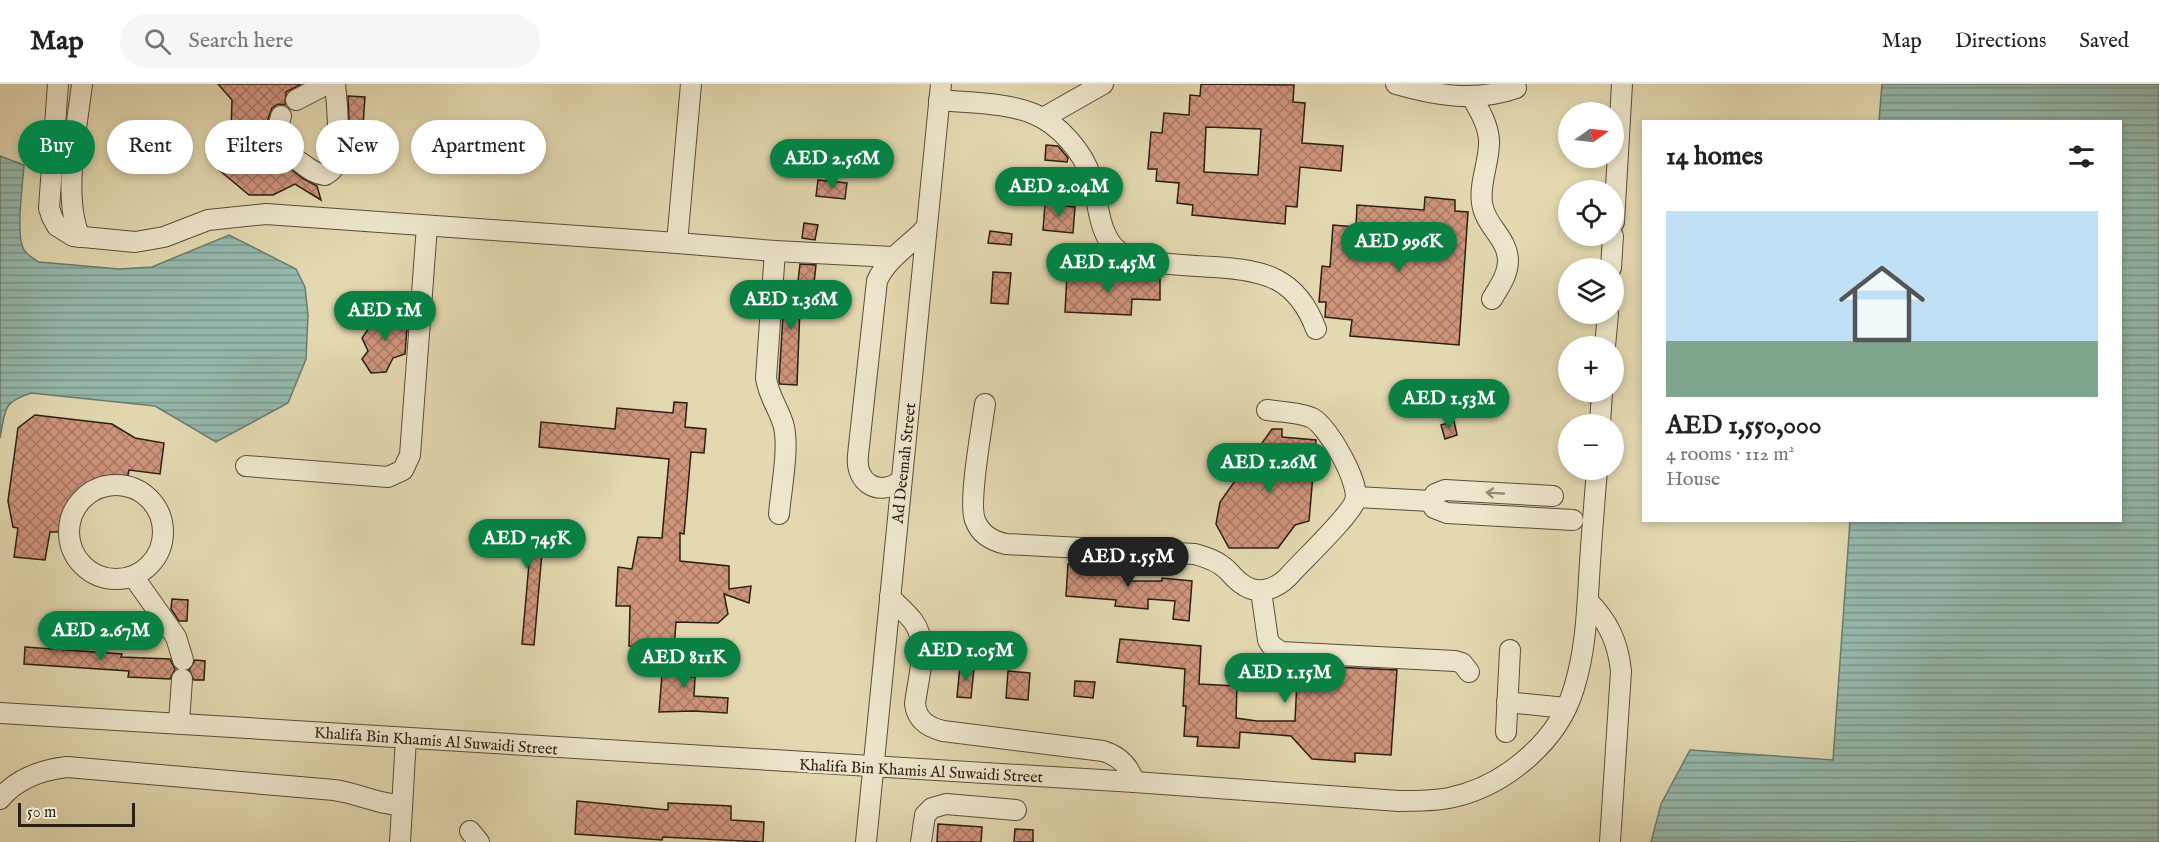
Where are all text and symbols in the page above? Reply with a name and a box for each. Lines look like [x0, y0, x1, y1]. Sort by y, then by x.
search box [120, 14, 540, 68]
text: Map [30, 24, 84, 59]
icon: search [141, 25, 174, 58]
text: Search here [189, 27, 293, 55]
text: Map [1882, 28, 1922, 55]
text: Directions [1955, 28, 2046, 55]
text: Saved [2079, 28, 2129, 55]
north arrow [1558, 102, 1624, 168]
map controls [1558, 102, 1624, 480]
chip: Buy [18, 120, 95, 174]
chip: Rent [107, 120, 193, 174]
chip: Filters [205, 120, 304, 174]
chip: New [316, 120, 399, 174]
chip: Apartment [411, 120, 546, 174]
pin: AED 2.56M [763, 139, 901, 190]
text: 14 homes [1666, 140, 1763, 173]
icon: filters [2065, 140, 2098, 173]
text: AED 2.56M [784, 146, 880, 171]
pin: AED 2.04M [990, 167, 1128, 218]
text: AED 2.04M [1009, 174, 1109, 199]
button: locate [1558, 180, 1624, 246]
pin: AED 996K [1337, 222, 1461, 273]
text: AED 996K [1355, 229, 1443, 254]
pin: AED 1.45M [1039, 243, 1177, 294]
text: AED 1.45M [1060, 250, 1156, 275]
icon: home [1828, 250, 1936, 358]
button: layers [1558, 258, 1624, 324]
pin: AED 1.36M [722, 280, 860, 331]
text: AED 1.36M [744, 287, 838, 312]
pin: AED 1M [336, 291, 434, 342]
text: AED 1M [348, 298, 422, 323]
button: + [1558, 336, 1624, 402]
pin: AED 1.53M [1380, 379, 1518, 430]
text: AED 1.53M [1402, 386, 1496, 411]
street label: Ad Deemah Street [889, 401, 921, 526]
text: AED 1,550,000 [1666, 409, 1821, 442]
button: − [1558, 414, 1624, 480]
text: 4 rooms · 112 m² [1666, 442, 1794, 467]
pin: AED 1.26M [1200, 443, 1338, 494]
text: AED 1.26M [1221, 450, 1317, 475]
text: House [1666, 467, 1720, 492]
one-way arrow [1485, 487, 1505, 498]
pin: AED 745K [465, 519, 589, 570]
text: AED 745K [483, 526, 571, 551]
pin: AED 1.55M [1059, 537, 1197, 588]
text: AED 1.55M [1082, 544, 1174, 569]
pin: AED 2.67M [32, 611, 170, 662]
text: AED 2.67M [52, 618, 150, 643]
pin: AED 1.05M [897, 631, 1035, 682]
pin: AED 811K [622, 638, 746, 689]
text: AED 1.05M [918, 638, 1014, 663]
text: AED 811K [642, 645, 727, 670]
pin: AED 1.15M [1216, 653, 1354, 704]
text: AED 1.15M [1238, 660, 1332, 685]
street label: Khalifa Bin Khamis Al Suwaidi Street [313, 723, 559, 761]
street label: Khalifa Bin Khamis Al Suwaidi Street [798, 756, 1044, 788]
scale bar [18, 800, 135, 828]
text: 50 m [27, 803, 56, 823]

